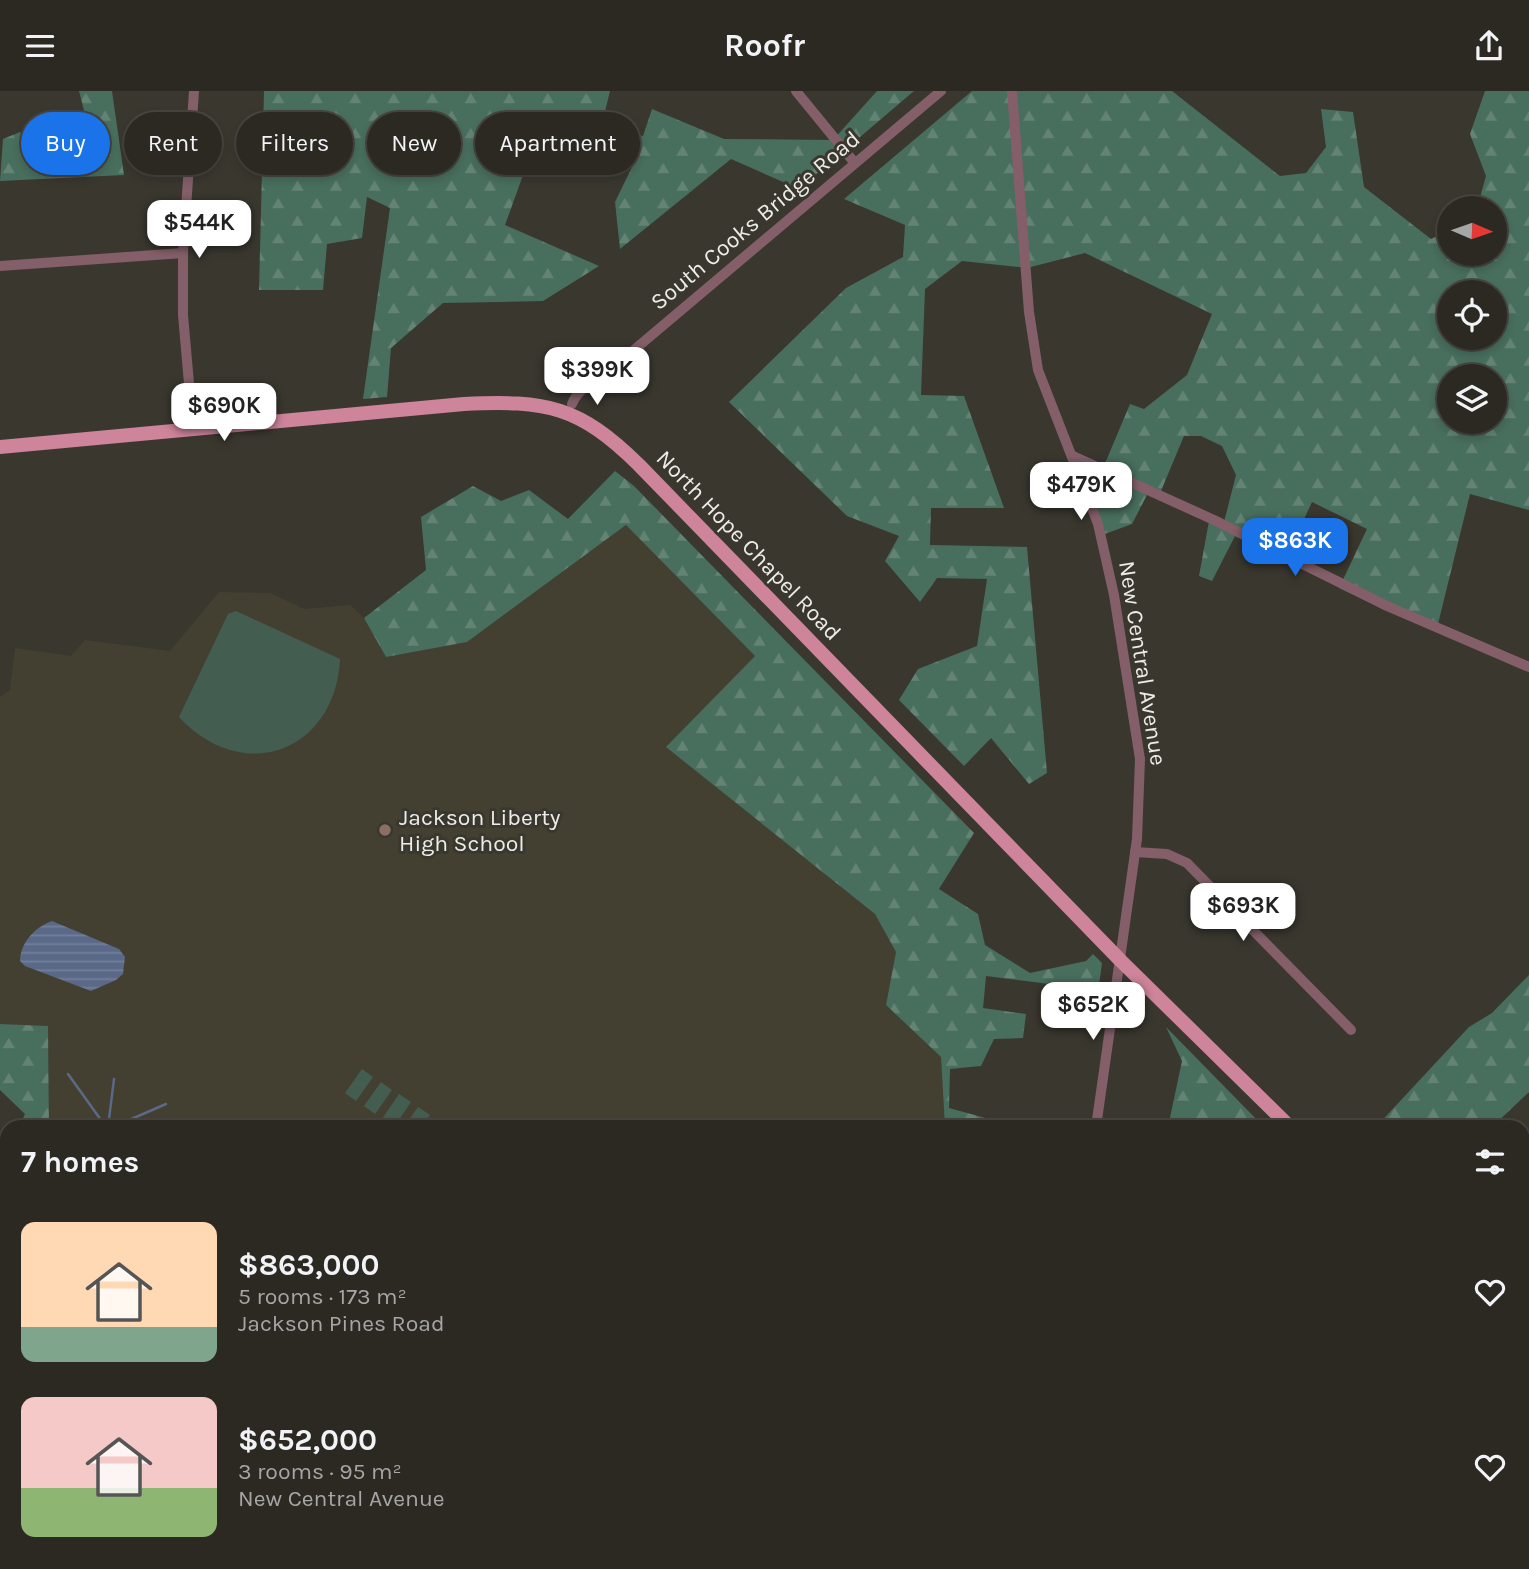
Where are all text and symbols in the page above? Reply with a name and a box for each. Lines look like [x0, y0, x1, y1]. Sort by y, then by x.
icon: menu [21, 27, 59, 65]
text: Roofr [724, 27, 805, 64]
icon: share [1470, 27, 1508, 65]
chip: Buy [21, 112, 110, 175]
chip: Rent [124, 112, 222, 175]
chip: Filters [236, 112, 353, 175]
chip: New [367, 112, 461, 175]
chip: Apartment [475, 112, 640, 175]
street label: South Cooks Bridge Road [645, 125, 865, 316]
north arrow [1437, 196, 1507, 266]
map controls [1437, 196, 1507, 434]
pin: $544K [150, 201, 248, 260]
text: $544K [163, 209, 235, 236]
button: locate [1437, 280, 1507, 350]
pin: $399K [548, 347, 646, 407]
text: $399K [560, 356, 634, 383]
button: layers [1437, 364, 1507, 434]
pin: $690K [175, 383, 273, 443]
text: $690K [187, 392, 261, 419]
street label: North Hope Chapel Road [651, 445, 847, 646]
pin: $479K [1032, 463, 1130, 522]
text: $479K [1046, 471, 1116, 498]
pin: $863K [1246, 519, 1344, 578]
text: $863K [1258, 527, 1332, 554]
street label: New Central Avenue [1113, 559, 1172, 767]
place label: Jackson Liberty High School [399, 804, 561, 857]
marker: Jackson Liberty High School [377, 822, 393, 838]
pin: $693K [1194, 883, 1292, 943]
text: $693K [1206, 892, 1280, 919]
pin: $652K [1044, 983, 1142, 1042]
text: $652K [1057, 991, 1129, 1018]
icon: filters [1471, 1143, 1509, 1181]
text: 7 homes [21, 1144, 139, 1180]
text: $863,000 [238, 1247, 379, 1283]
icon: home [77, 1250, 161, 1334]
icon: heart [1471, 1273, 1509, 1311]
text: 5 rooms · 173 m² [238, 1283, 407, 1310]
text: Jackson Pines Road [238, 1310, 445, 1337]
text: $652,000 [238, 1422, 377, 1458]
icon: home [77, 1425, 161, 1509]
icon: heart [1471, 1448, 1509, 1486]
text: 3 rooms · 95 m² [238, 1458, 402, 1485]
text: New Central Avenue [238, 1485, 445, 1512]

